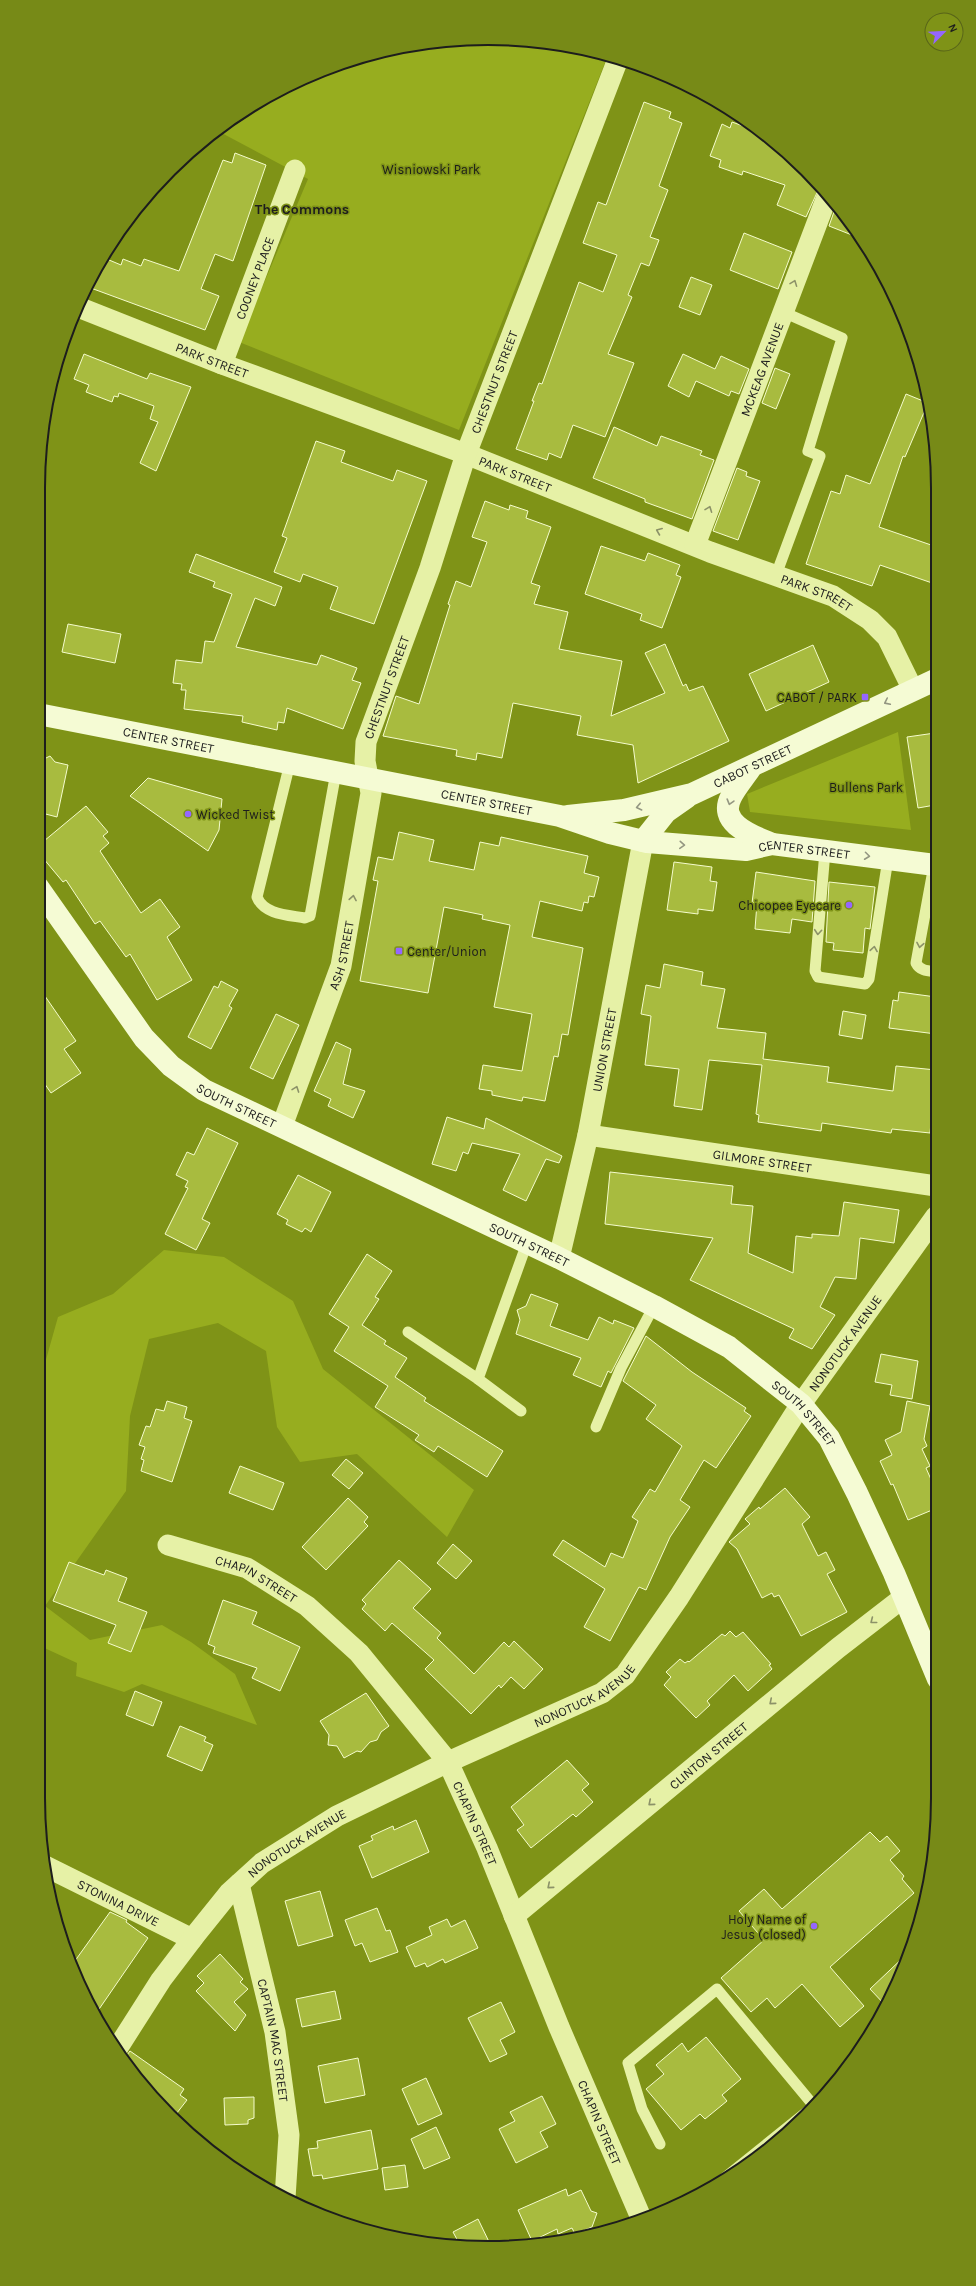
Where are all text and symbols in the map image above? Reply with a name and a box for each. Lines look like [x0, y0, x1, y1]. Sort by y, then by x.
north arrow [924, 12, 964, 52]
text: N [945, 22, 960, 34]
park label: Wisniowski Park [382, 162, 480, 177]
district label: The Commons [255, 201, 349, 218]
street label: COONEY PLACE [232, 234, 277, 321]
one-way arrow [790, 279, 798, 286]
street label: MCKEAG AVENUE [737, 320, 786, 418]
street label: CHESTNUT STREET [467, 328, 521, 435]
street label: PARK STREET [174, 339, 251, 381]
street label: PARK STREET [477, 453, 554, 495]
one-way arrow [704, 506, 712, 513]
one-way arrow [655, 528, 663, 536]
street label: PARK STREET [779, 570, 856, 614]
street label: CHESTNUT STREET [360, 633, 412, 741]
place label: CABOT / PARK [777, 690, 857, 705]
marker: CABOT / PARK [860, 692, 870, 702]
one-way arrow [883, 697, 891, 705]
street label: CENTER STREET [122, 723, 216, 756]
street label: CABOT STREET [711, 741, 795, 790]
park label: Bullens Park [829, 780, 903, 795]
street label: CENTER STREET [440, 785, 534, 818]
one-way arrow [726, 798, 735, 805]
one-way arrow [636, 802, 642, 810]
place label: Wicked Twist [196, 807, 274, 822]
marker: Wicked Twist [183, 809, 193, 819]
street label: CENTER STREET [757, 836, 851, 862]
one-way arrow [679, 840, 685, 849]
one-way arrow [864, 852, 870, 861]
one-way arrow [349, 895, 357, 902]
place label: Chicopee Eyecare [738, 898, 841, 913]
marker: Chicopee Eyecare [844, 900, 854, 910]
street label: ASH STREET [325, 919, 356, 992]
one-way arrow [814, 929, 823, 935]
one-way arrow [916, 942, 924, 948]
place label: Center/Union [407, 944, 487, 959]
marker: Center/Union [394, 946, 404, 956]
one-way arrow [869, 946, 878, 952]
street label: UNION STREET [589, 1006, 619, 1093]
street label: SOUTH STREET [194, 1080, 279, 1131]
one-way arrow [291, 1086, 299, 1093]
street label: GILMORE STREET [712, 1146, 813, 1175]
street label: SOUTH STREET [487, 1219, 572, 1270]
street label: NONOTUCK AVENUE [805, 1292, 884, 1394]
street label: SOUTH STREET [769, 1376, 839, 1449]
street label: CHAPIN STREET [214, 1552, 300, 1606]
one-way arrow [871, 1616, 878, 1623]
street label: NONOTUCK AVENUE [531, 1661, 638, 1730]
one-way arrow [770, 1698, 777, 1705]
street label: CLINTON STREET [666, 1718, 751, 1792]
street label: CHAPIN STREET [450, 1779, 501, 1868]
one-way arrow [648, 1798, 655, 1805]
street label: NONOTUCK AVENUE [244, 1805, 349, 1880]
street label: STONINA DRIVE [75, 1876, 162, 1929]
one-way arrow [548, 1881, 555, 1888]
place label: Holy Name of Jesus (closed) [722, 1912, 807, 1942]
marker: Holy Name of Jesus (closed) [809, 1921, 819, 1931]
street label: CAPTAIN MAC STREET [255, 1977, 292, 2103]
street label: CHAPIN STREET [575, 2078, 625, 2167]

